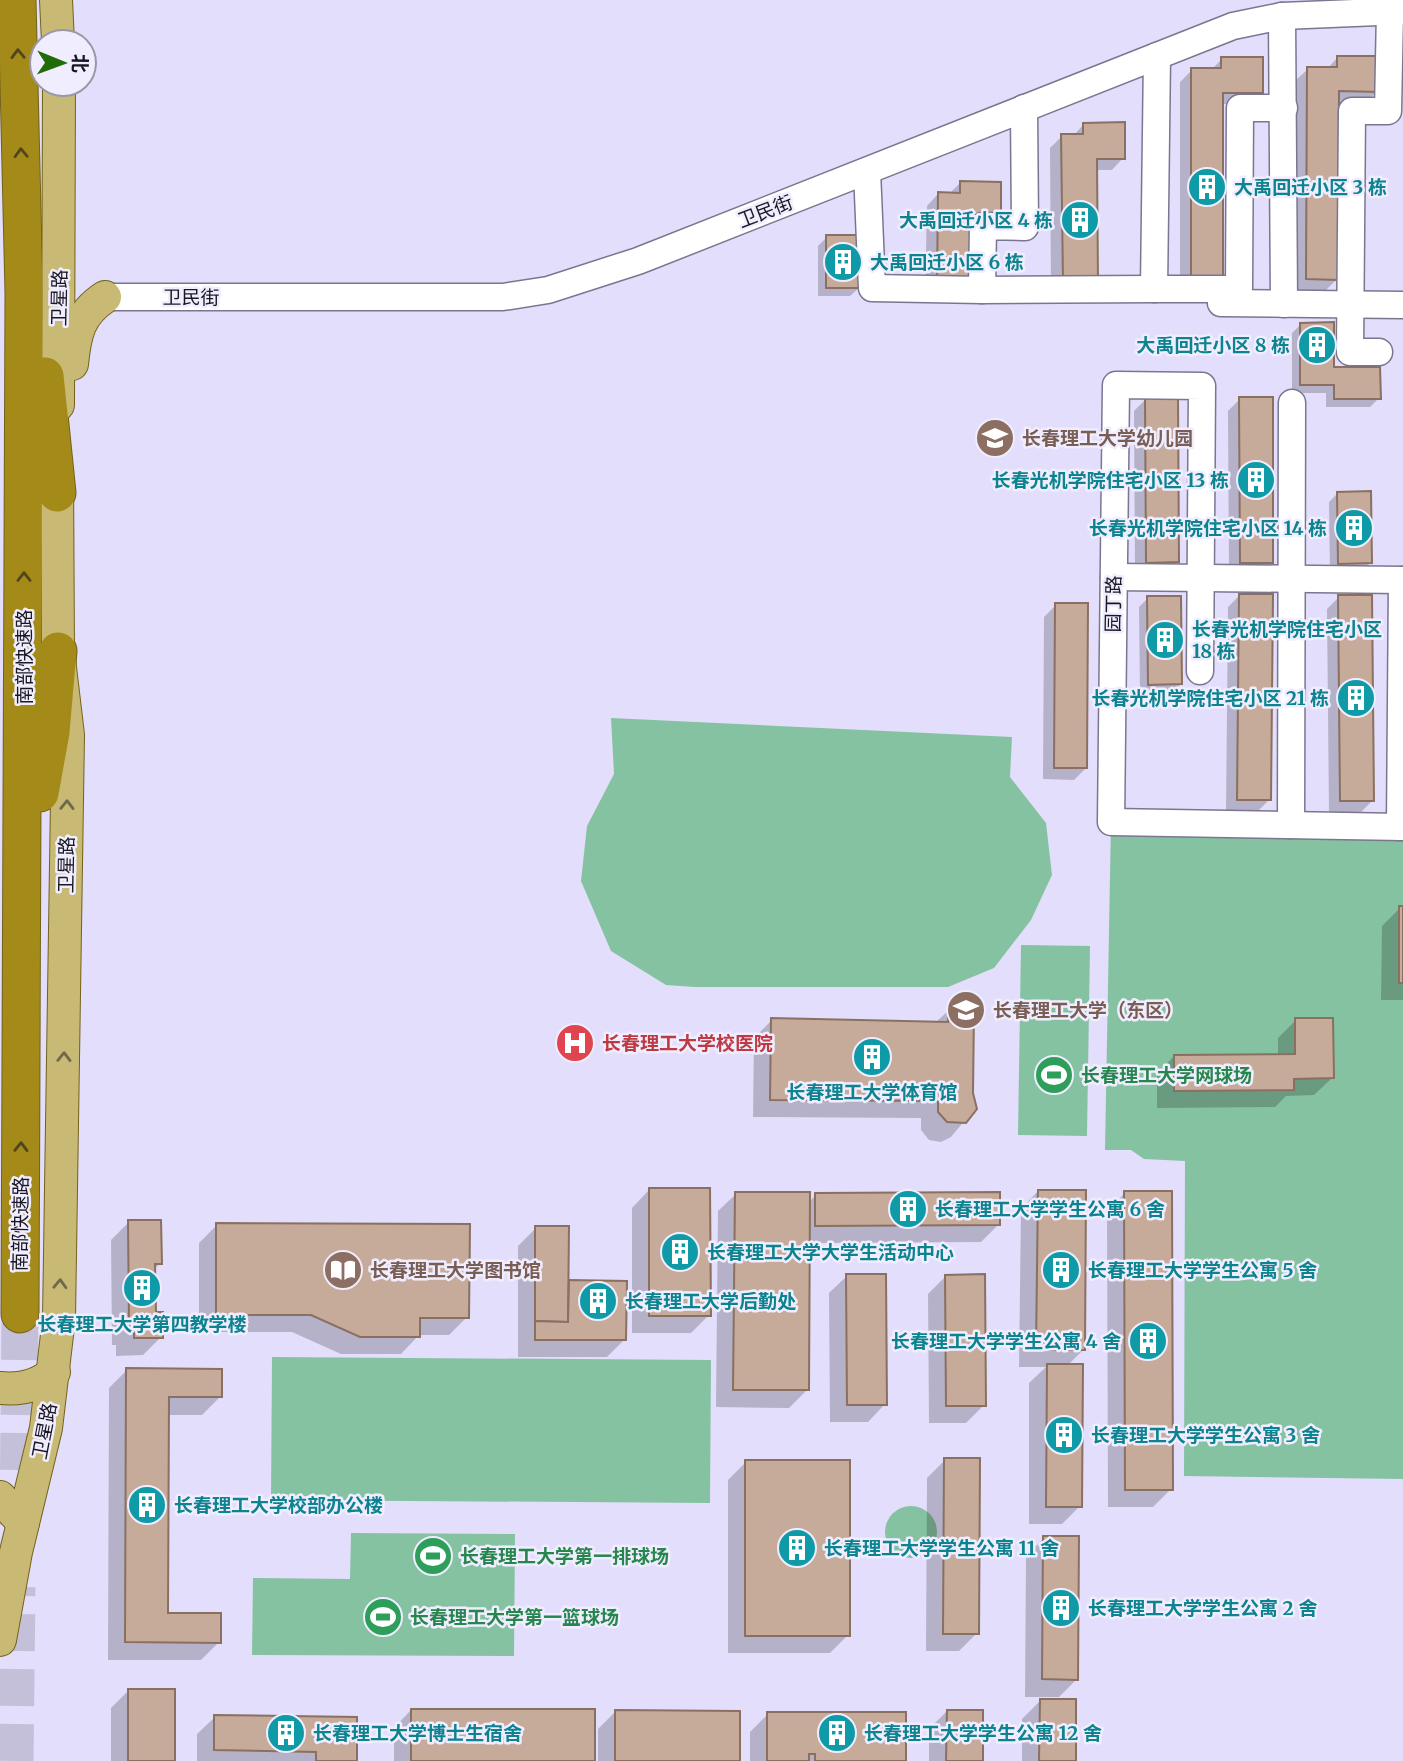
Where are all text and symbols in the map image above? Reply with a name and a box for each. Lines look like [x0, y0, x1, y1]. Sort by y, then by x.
north arrow [28, 28, 98, 98]
one-way arrow [10, 49, 26, 59]
text: 北 [68, 54, 92, 73]
one-way arrow [13, 148, 28, 159]
building icon: 大禹回迁小区 3 栋 [1186, 166, 1228, 208]
place label: 大禹回迁小区 3 栋 [1234, 175, 1387, 199]
street label: 卫民街 [734, 190, 796, 232]
building icon: 大禹回迁小区 4 栋 [1059, 199, 1101, 241]
place label: 大禹回迁小区 4 栋 [899, 208, 1053, 232]
building icon: 大禹回迁小区 6 栋 [822, 241, 864, 283]
place label: 大禹回迁小区 6 栋 [870, 250, 1024, 274]
street label: 卫星路 [47, 269, 71, 327]
street label: 卫民街 [162, 285, 220, 309]
building icon: 大禹回迁小区 8 栋 [1296, 324, 1338, 366]
place label: 大禹回迁小区 8 栋 [1136, 333, 1290, 357]
school or university icon: 长春理工大学幼儿园 [974, 417, 1016, 459]
place label: 长春理工大学幼儿园 [1022, 426, 1193, 450]
building icon: 长春光机学院住宅小区 13 栋 [1235, 459, 1277, 501]
place label: 长春光机学院住宅小区 13 栋 [992, 468, 1229, 492]
building icon: 长春光机学院住宅小区 14 栋 [1333, 507, 1375, 549]
place label: 长春光机学院住宅小区 14 栋 [1089, 516, 1327, 540]
one-way arrow [16, 571, 32, 582]
street label: 园丁路 [1101, 575, 1125, 633]
street label: 南部快速路 [12, 609, 36, 705]
place label: 长春光机学院住宅小区 18 栋 [1192, 617, 1382, 663]
building icon: 长春光机学院住宅小区 18 栋 [1144, 619, 1186, 661]
building icon: 长春光机学院住宅小区 21 栋 [1335, 677, 1377, 719]
place label: 长春光机学院住宅小区 21 栋 [1092, 686, 1329, 710]
one-way arrow [59, 799, 75, 809]
street label: 卫星路 [54, 836, 78, 894]
school or university icon: 长春理工大学（东区） [945, 989, 987, 1031]
place label: 长春理工大学（东区） [993, 998, 1183, 1022]
hospital icon: 长春理工大学校医院 [554, 1022, 596, 1064]
place label: 长春理工大学校医院 [602, 1031, 773, 1055]
building icon: 长春理工大学体育馆 [851, 1036, 893, 1078]
one-way arrow [56, 1051, 72, 1061]
sports icon: 长春理工大学网球场 [1033, 1054, 1075, 1096]
place label: 长春理工大学网球场 [1081, 1063, 1252, 1087]
place label: 长春理工大学体育馆 [786, 1080, 958, 1104]
one-way arrow [13, 1142, 29, 1152]
street label: 南部快速路 [7, 1176, 33, 1272]
building icon: 长春理工大学学生公寓 6 舍 [887, 1188, 929, 1230]
place label: 长春理工大学学生公寓 6 舍 [935, 1197, 1165, 1221]
building icon: 长春理工大学大学生活动中心 [659, 1231, 701, 1273]
place label: 长春理工大学大学生活动中心 [707, 1240, 954, 1264]
library icon: 长春理工大学图书馆 [322, 1249, 364, 1291]
building icon: 长春理工大学学生公寓 5 舍 [1040, 1249, 1082, 1291]
place label: 长春理工大学图书馆 [370, 1258, 541, 1282]
place label: 长春理工大学学生公寓 5 舍 [1088, 1258, 1317, 1282]
building icon: 长春理工大学第四教学楼 [121, 1267, 163, 1309]
one-way arrow [52, 1278, 68, 1289]
building icon: 长春理工大学后勤处 [577, 1280, 619, 1322]
place label: 长春理工大学后勤处 [625, 1289, 796, 1313]
place label: 长春理工大学第四教学楼 [37, 1312, 247, 1336]
building icon: 长春理工大学学生公寓 4 舍 [1127, 1320, 1169, 1362]
place label: 长春理工大学学生公寓 4 舍 [891, 1329, 1121, 1353]
street label: 卫星路 [27, 1401, 61, 1461]
building icon: 长春理工大学学生公寓 3 舍 [1043, 1414, 1085, 1456]
place label: 长春理工大学学生公寓 3 舍 [1091, 1423, 1320, 1447]
building icon: 长春理工大学校部办公楼 [126, 1484, 168, 1526]
place label: 长春理工大学校部办公楼 [174, 1493, 383, 1517]
building icon: 长春理工大学学生公寓 11 舍 [776, 1527, 818, 1569]
sports icon: 长春理工大学第一排球场 [412, 1535, 454, 1577]
place label: 长春理工大学学生公寓 11 舍 [824, 1536, 1059, 1560]
place label: 长春理工大学第一排球场 [460, 1544, 669, 1568]
building icon: 长春理工大学学生公寓 2 舍 [1040, 1587, 1082, 1629]
sports icon: 长春理工大学第一篮球场 [362, 1596, 404, 1638]
place label: 长春理工大学学生公寓 2 舍 [1088, 1596, 1317, 1620]
place label: 长春理工大学第一篮球场 [410, 1605, 619, 1629]
building icon: 长春理工大学博士生宿舍 [265, 1712, 307, 1754]
building icon: 长春理工大学学生公寓 12 舍 [816, 1712, 858, 1754]
place label: 长春理工大学博士生宿舍 [313, 1721, 522, 1745]
place label: 长春理工大学学生公寓 12 舍 [864, 1721, 1102, 1745]

